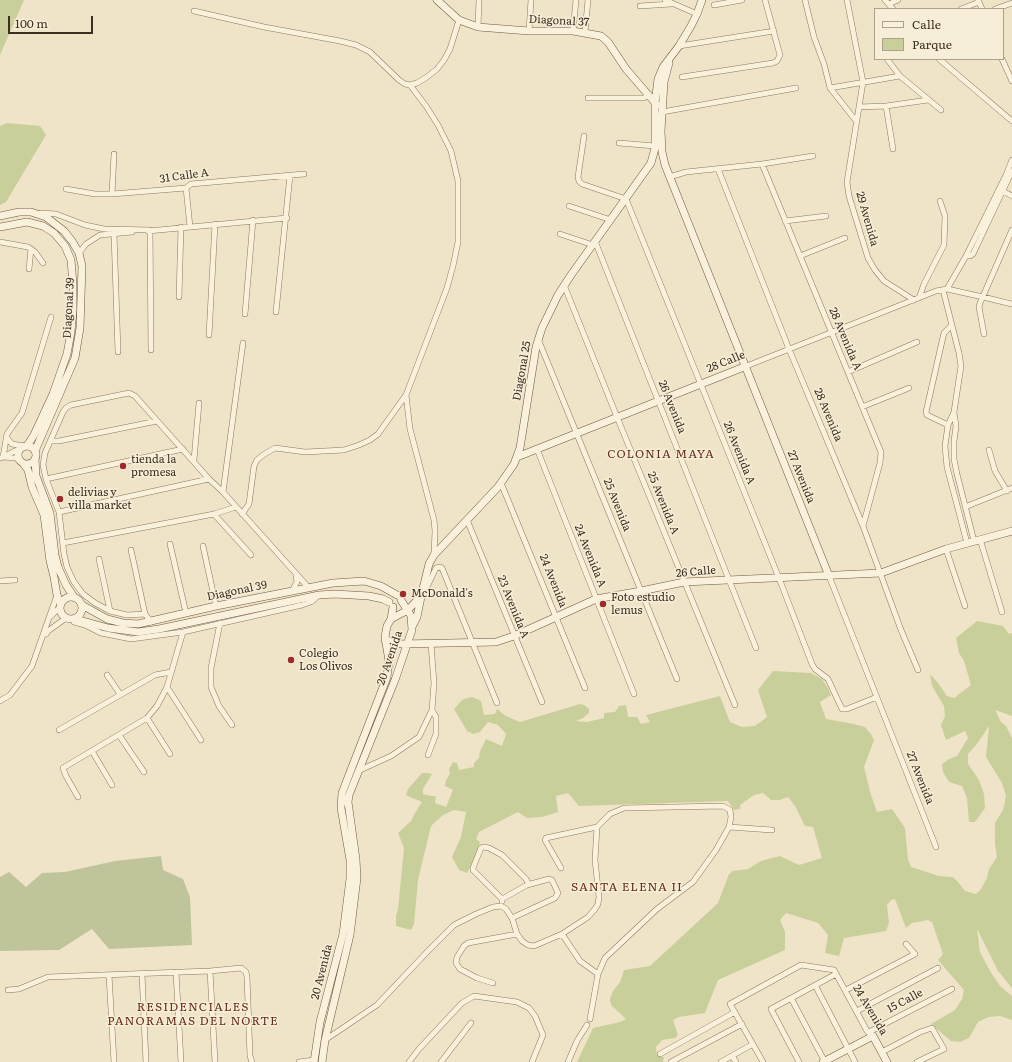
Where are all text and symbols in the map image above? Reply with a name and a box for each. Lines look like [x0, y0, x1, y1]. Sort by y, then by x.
scale bar [10, 8, 95, 34]
legend [874, 8, 1004, 60]
street label: Diagonal 37 [528, 13, 590, 29]
text: 100 m [15, 14, 48, 32]
text: Calle [912, 15, 941, 33]
text: Parque [912, 35, 952, 53]
street label: 31 Calle A [159, 166, 209, 186]
street label: 29 Avenida [853, 190, 881, 248]
street label: Diagonal 39 [61, 277, 77, 339]
street label: 28 Avenida A [826, 306, 864, 372]
street label: Diagonal 25 [510, 340, 534, 402]
street label: 28 Calle [705, 348, 747, 376]
street label: 26 Avenida [655, 378, 689, 436]
street label: 28 Avenida [811, 386, 845, 444]
street label: 26 Avenida A [720, 420, 758, 486]
district label: COLONIA MAYA [607, 447, 715, 461]
street label: 27 Avenida [784, 449, 818, 505]
place label: tienda la promesa [131, 453, 176, 479]
marker: tienda la promesa [118, 461, 128, 471]
street label: 25 Avenida A [644, 470, 682, 536]
street label: 25 Avenida [600, 477, 634, 533]
place label: delivias y villa market [68, 486, 132, 512]
marker: delivias y villa market [55, 494, 65, 504]
street label: 24 Avenida A [571, 523, 609, 589]
street label: 24 Avenida [536, 552, 570, 610]
street label: 26 Calle [675, 564, 717, 580]
street label: 23 Avenida A [494, 574, 532, 640]
street label: Diagonal 39 [206, 578, 268, 604]
place label: McDonald's [411, 587, 473, 601]
marker: McDonald's [398, 589, 408, 599]
place label: Foto estudio lemus [611, 591, 675, 617]
marker: Foto estudio lemus [598, 599, 608, 609]
street label: 20 Avenida [375, 629, 405, 687]
place label: Colegio Los Olivos [299, 647, 352, 673]
marker: Colegio Los Olivos [286, 655, 296, 665]
street label: 27 Avenida [903, 750, 937, 806]
district label: SANTA ELENA II [571, 880, 683, 894]
street label: 20 Avenida [309, 943, 335, 1001]
street label: 24 Avenida [850, 982, 890, 1038]
street label: 15 Calle [885, 986, 925, 1016]
district label: RESIDENCIALES PANORAMAS DEL NORTE [107, 1000, 279, 1028]

